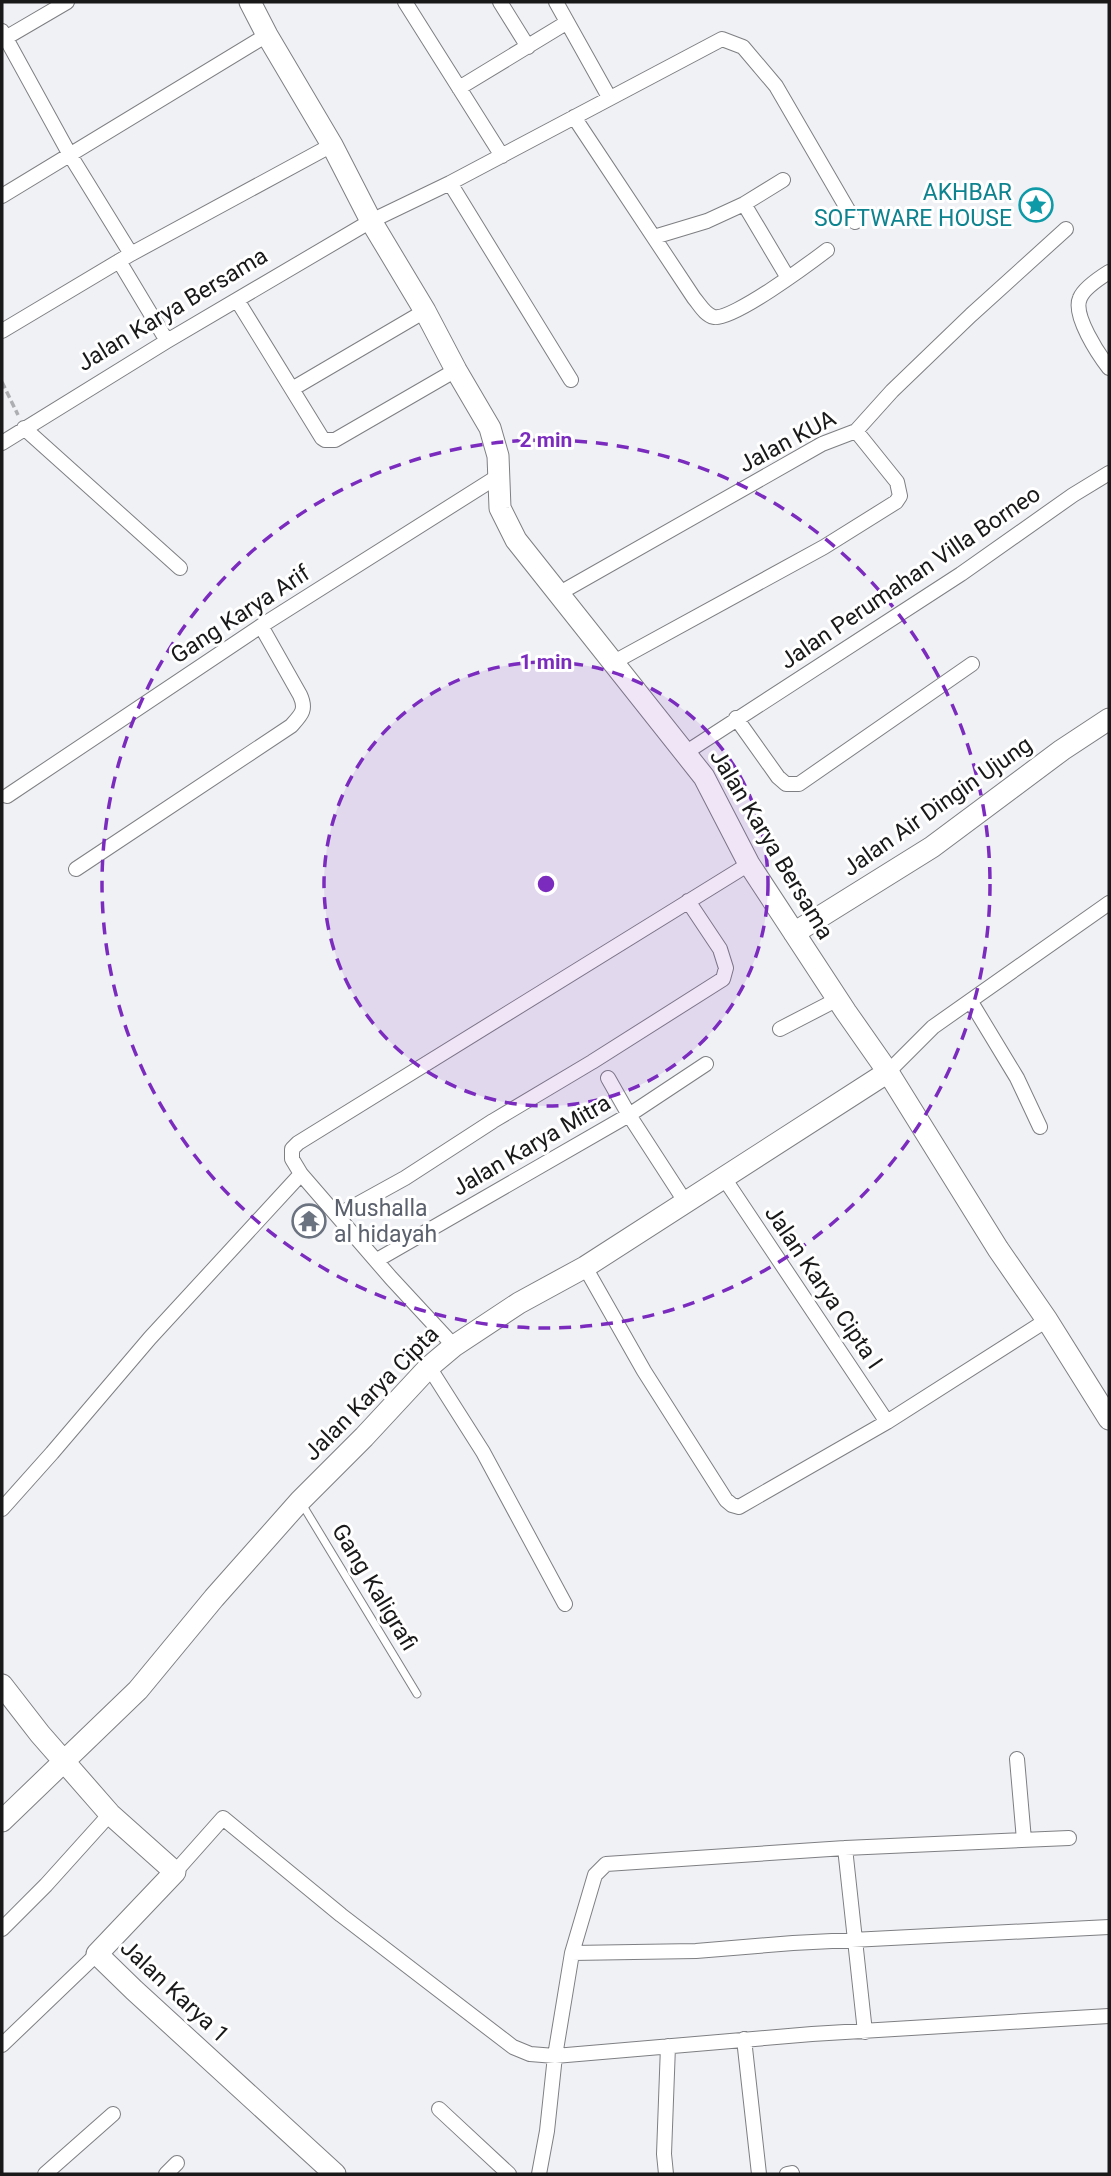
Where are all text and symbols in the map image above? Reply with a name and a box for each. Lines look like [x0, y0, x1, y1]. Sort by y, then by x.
place label: AKHBAR SOFTWARE HOUSE [814, 179, 1012, 232]
place icon: AKHBAR SOFTWARE HOUSE [1017, 186, 1055, 224]
street label: Jalan Karya Bersama [72, 242, 272, 377]
street label: Jalan KUA [734, 405, 840, 478]
text: 2 min [520, 428, 572, 452]
street label: Jalan Perumahan Villa Borneo [775, 480, 1045, 675]
street label: Gang Karya Arif [166, 559, 315, 669]
text: 1 min [520, 650, 572, 674]
street label: Jalan Air Dingin Ujung [837, 731, 1037, 882]
street label: Jalan Karya Bersama [704, 744, 839, 944]
centre of rings [534, 872, 558, 896]
street label: Jalan Karya Mitra [447, 1089, 615, 1202]
place label: Mushalla al hidayah [334, 1195, 437, 1248]
street label: Jalan Karya Cipta I [759, 1201, 888, 1374]
temple icon: Mushalla al hidayah [290, 1202, 328, 1240]
street label: Jalan Karya Cipta [298, 1320, 444, 1466]
street label: Gang Kaligrafi [326, 1519, 423, 1656]
street label: Jalan Karya 1 [115, 1934, 235, 2048]

